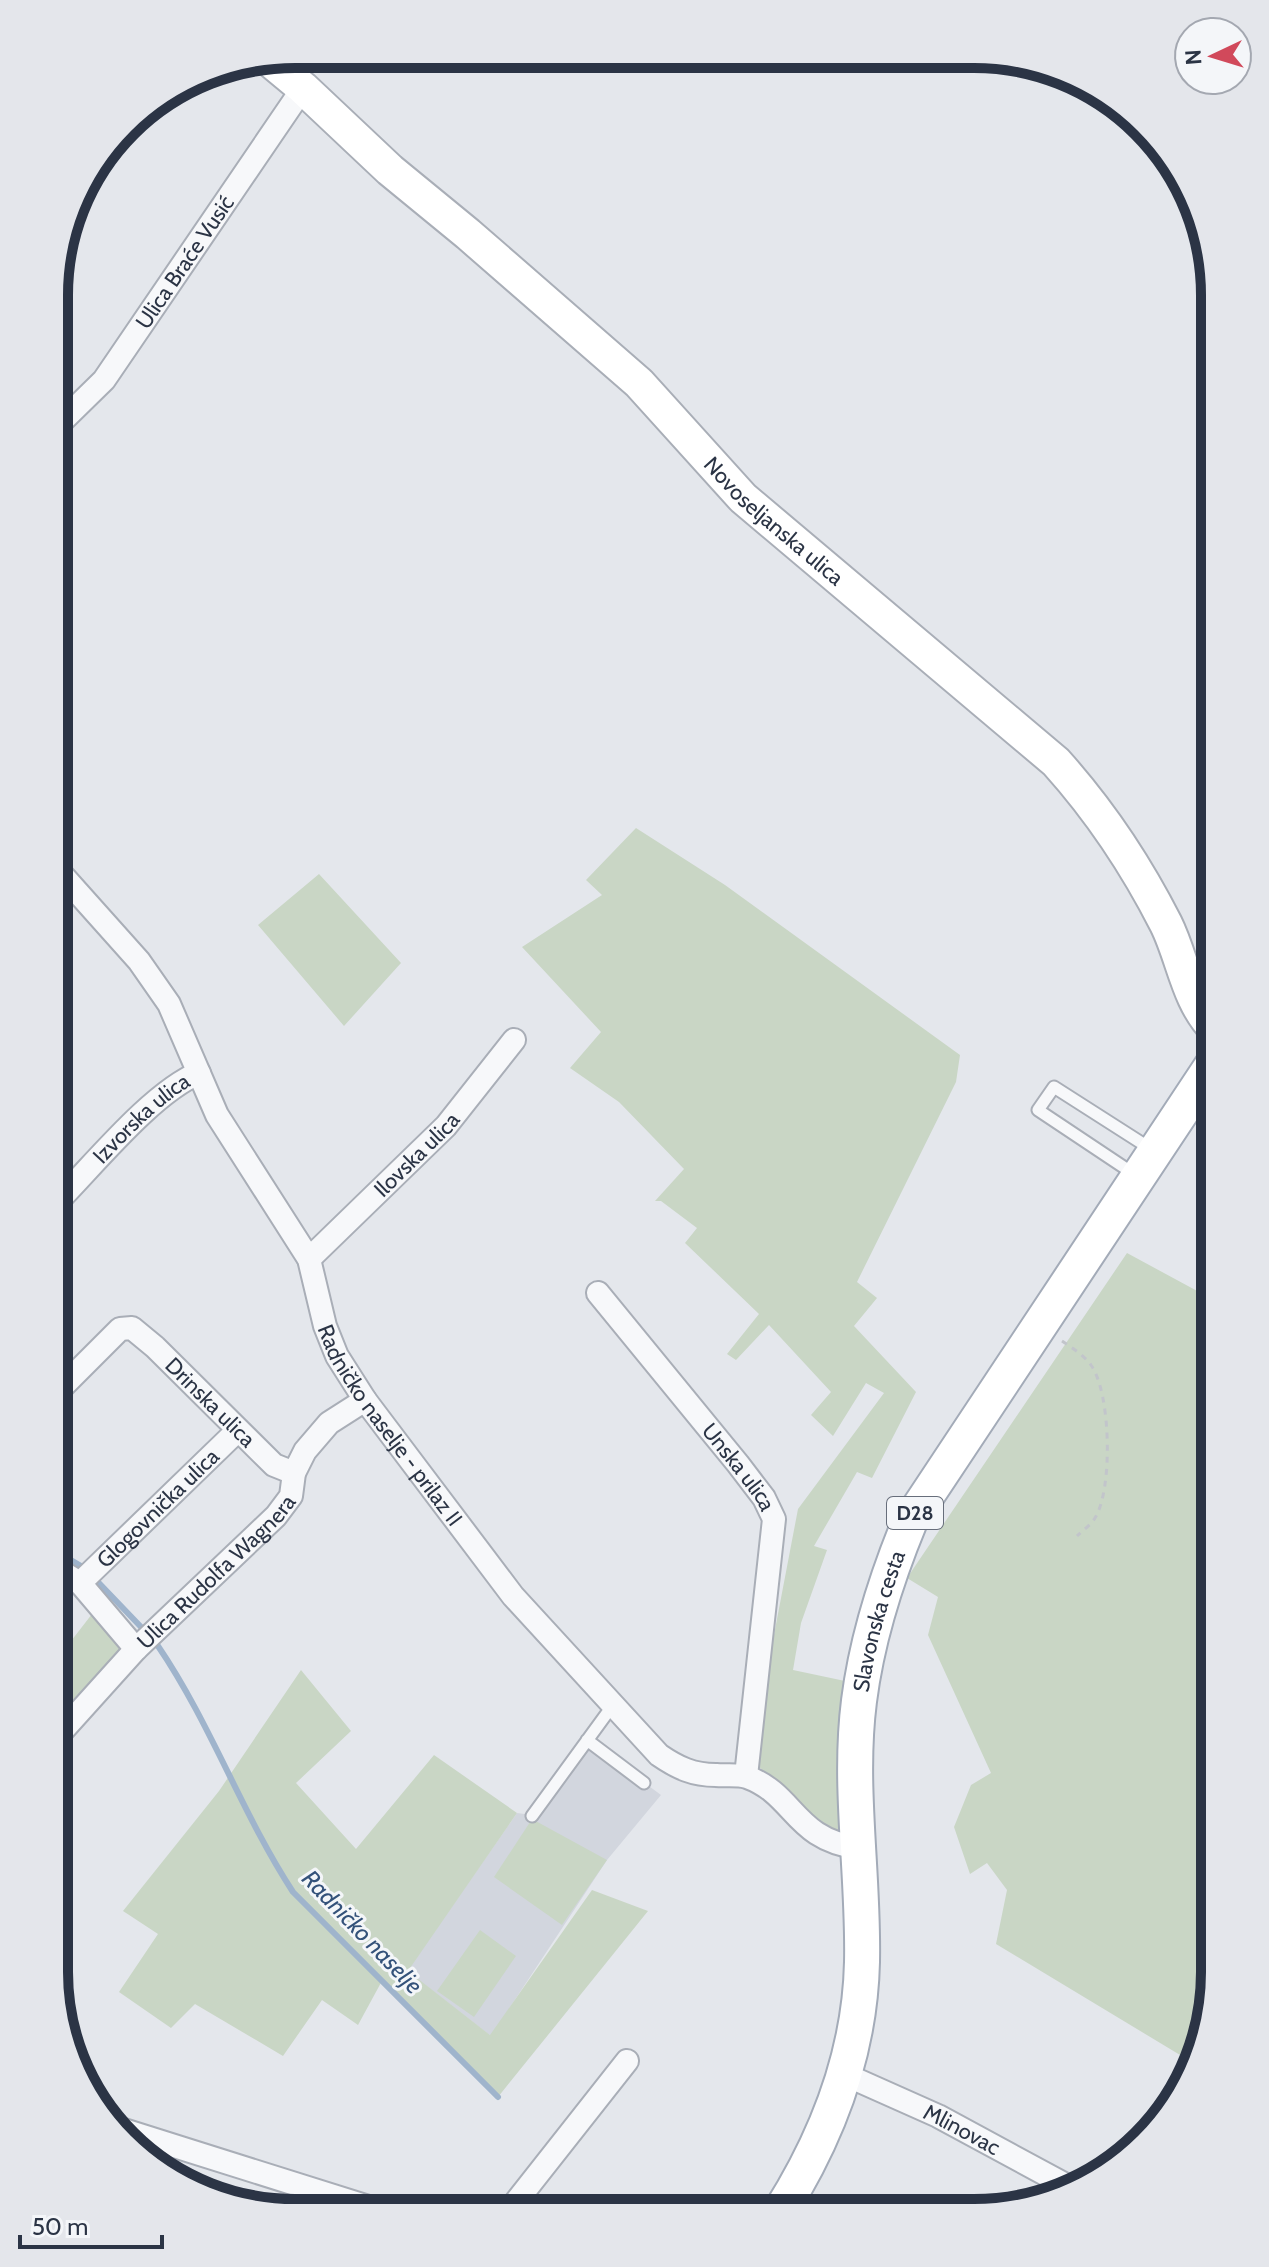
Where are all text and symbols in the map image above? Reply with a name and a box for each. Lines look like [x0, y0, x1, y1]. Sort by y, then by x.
north arrow [1173, 16, 1253, 96]
text: N [1180, 49, 1208, 66]
street label: Ulica Braće Vusić [130, 190, 240, 334]
street label: Novoseljanska ulica [698, 451, 849, 591]
street label: Izvorska ulica [87, 1067, 195, 1169]
street label: Ilovska ulica [368, 1107, 466, 1203]
street label: Radničko naselje - prilaz II [312, 1320, 468, 1531]
street label: Drinska ulica [159, 1352, 261, 1453]
street label: Unska ulica [696, 1418, 781, 1516]
street label: Glogovnička ulica [91, 1443, 225, 1574]
street label: Ulica Rudolfa Wagnera [132, 1489, 302, 1655]
road number: D28 [887, 1497, 943, 1529]
street label: Slavonska cesta [847, 1546, 911, 1694]
water label: Radničko naselje [296, 1864, 429, 2000]
street label: Mlinovac [919, 2098, 1005, 2161]
scale bar [20, 2199, 162, 2249]
text: 50 m [32, 2212, 88, 2241]

